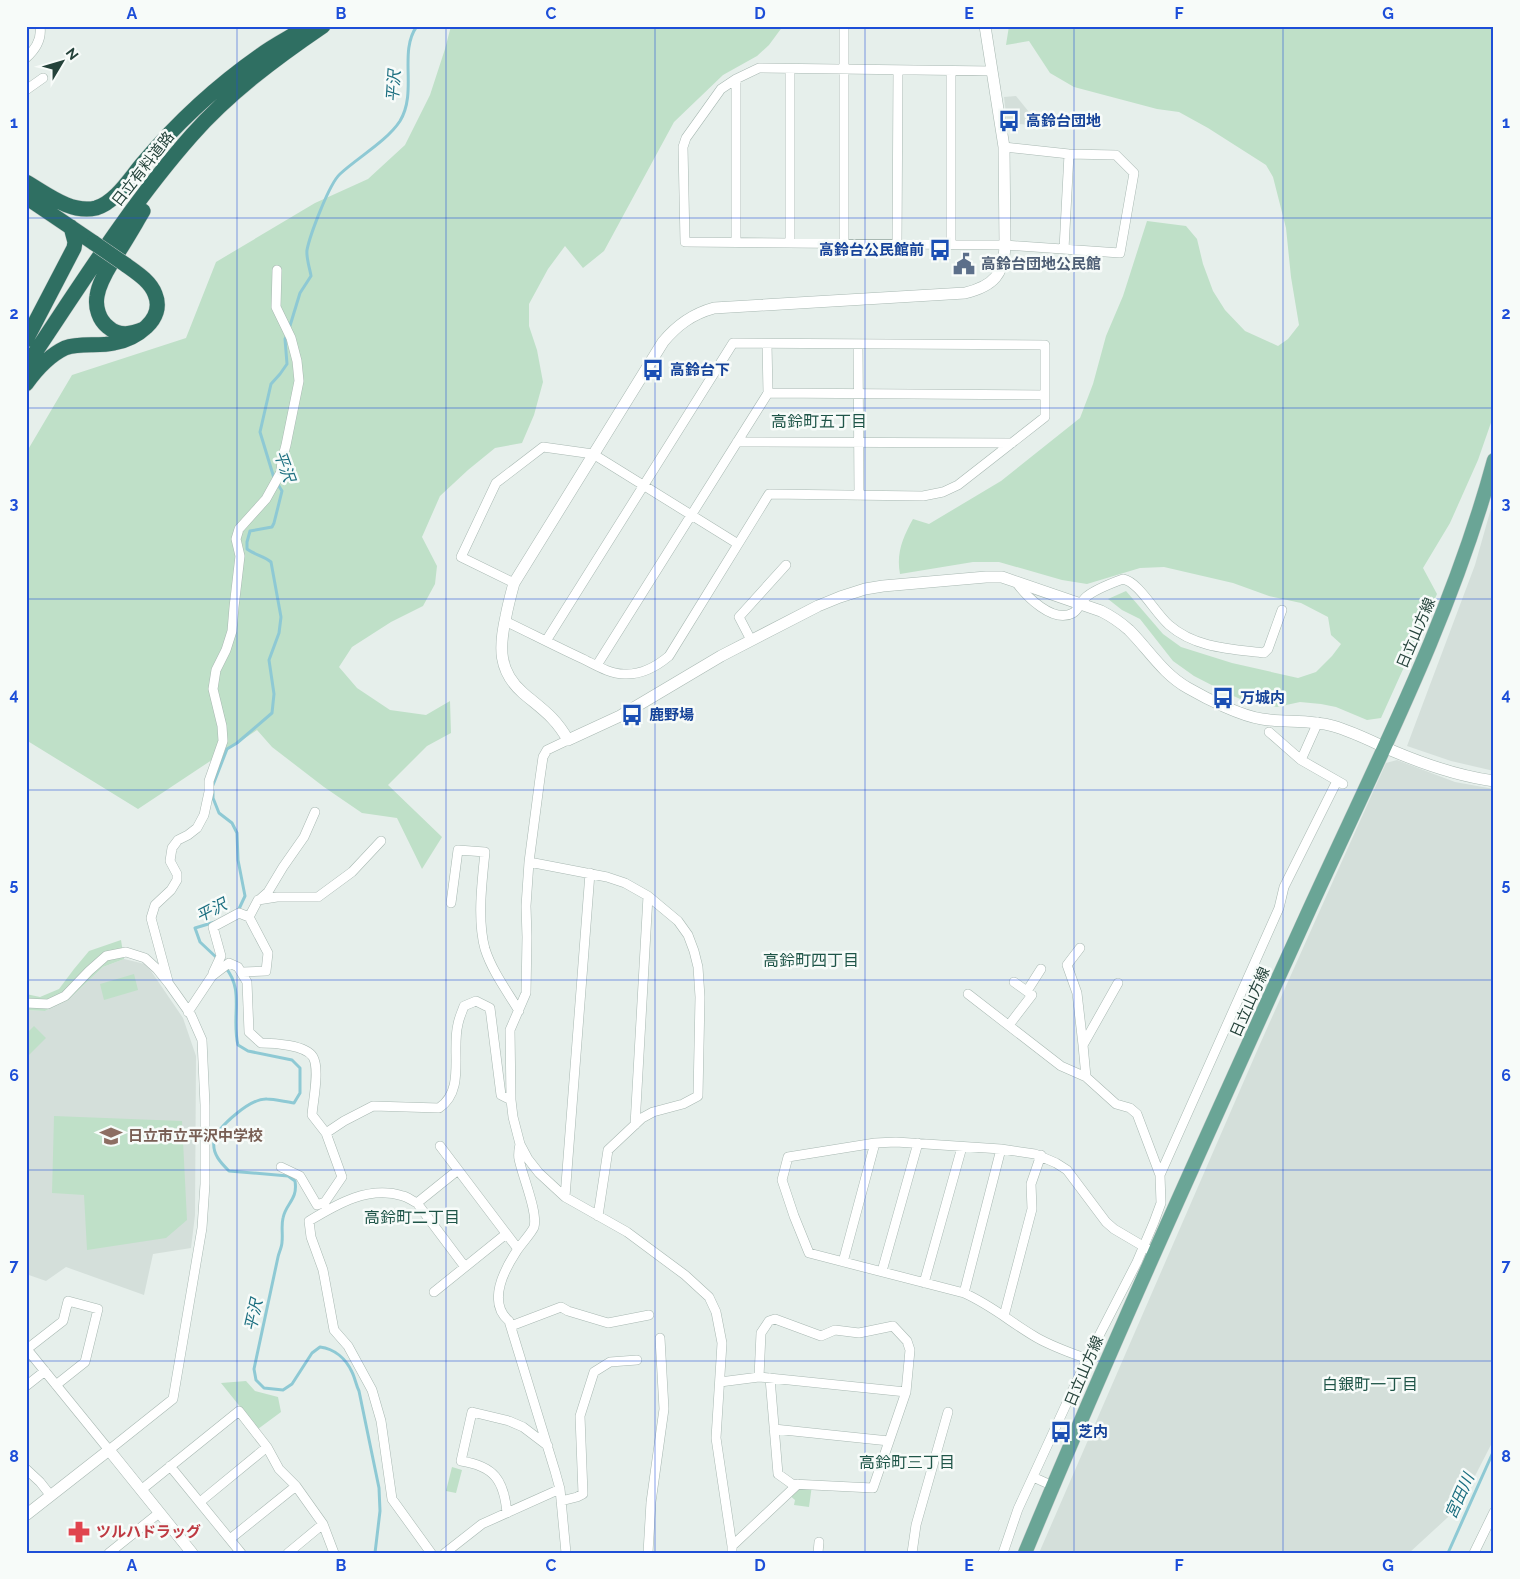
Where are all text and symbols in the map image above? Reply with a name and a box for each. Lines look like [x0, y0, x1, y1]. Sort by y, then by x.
text: A [127, 4, 138, 23]
text: B [336, 4, 347, 23]
text: C [546, 4, 557, 23]
text: D [754, 4, 766, 23]
text: E [964, 4, 974, 23]
text: F [1174, 4, 1184, 23]
text: G [1382, 4, 1394, 23]
north arrow [38, 38, 88, 88]
text: N [63, 45, 82, 63]
water label: 平沢 [383, 67, 404, 103]
bus stop icon: 高鈴台団地 [996, 108, 1022, 134]
place label: 高鈴台団地 [1026, 112, 1101, 130]
text: 1 [10, 113, 18, 132]
text: 1 [1502, 113, 1510, 132]
street label: 日立有料道路 [108, 128, 178, 210]
bus stop icon: 高鈴台公民館前 [927, 237, 953, 263]
place label: 高鈴台公民館前 [819, 241, 924, 259]
public building icon: 高鈴台団地公民館 [951, 251, 977, 277]
place label: 高鈴台団地公民館 [981, 255, 1101, 273]
text: 2 [9, 304, 19, 323]
text: 2 [1501, 304, 1511, 323]
bus stop icon: 高鈴台下 [640, 357, 666, 383]
place label: 高鈴台下 [670, 361, 730, 379]
district label: 高鈴町五丁目 [771, 412, 867, 431]
water label: 平沢 [270, 448, 300, 486]
text: 3 [10, 494, 19, 513]
text: 3 [1502, 494, 1511, 513]
street label: 日立山方線 [1393, 595, 1439, 671]
text: 4 [9, 685, 19, 704]
bus stop icon: 万城内 [1210, 685, 1236, 711]
text: 4 [1501, 685, 1511, 704]
place label: 万城内 [1240, 689, 1285, 707]
bus stop icon: 鹿野場 [619, 702, 645, 728]
place label: 鹿野場 [649, 706, 694, 724]
text: 5 [10, 875, 19, 894]
text: 5 [1502, 875, 1511, 894]
water label: 平沢 [193, 894, 232, 926]
district label: 高鈴町四丁目 [763, 951, 859, 970]
street label: 日立山方線 [1227, 964, 1273, 1040]
text: 6 [9, 1066, 19, 1085]
text: 6 [1501, 1066, 1511, 1085]
school or university icon: 日立市立平沢中学校 [98, 1123, 124, 1149]
place label: 日立市立平沢中学校 [128, 1127, 263, 1145]
district label: 高鈴町二丁目 [364, 1208, 460, 1227]
text: 7 [10, 1256, 19, 1275]
text: 7 [1502, 1256, 1511, 1275]
water label: 平沢 [241, 1295, 267, 1333]
street label: 日立山方線 [1061, 1333, 1107, 1409]
district label: 白銀町一丁目 [1322, 1375, 1418, 1394]
bus stop icon: 芝内 [1048, 1419, 1074, 1445]
place label: 芝内 [1078, 1423, 1108, 1441]
text: 8 [9, 1447, 19, 1466]
text: 8 [1501, 1447, 1511, 1466]
district label: 高鈴町三丁目 [859, 1453, 955, 1472]
water label: 宮田川 [1441, 1469, 1479, 1522]
pharmacy icon: ツルハドラッグ [66, 1519, 92, 1545]
place label: ツルハドラッグ [96, 1523, 201, 1541]
text: A [127, 1556, 138, 1575]
text: B [336, 1556, 347, 1575]
text: C [546, 1556, 557, 1575]
text: D [754, 1556, 766, 1575]
text: E [964, 1556, 974, 1575]
text: F [1174, 1556, 1184, 1575]
text: G [1382, 1556, 1394, 1575]

